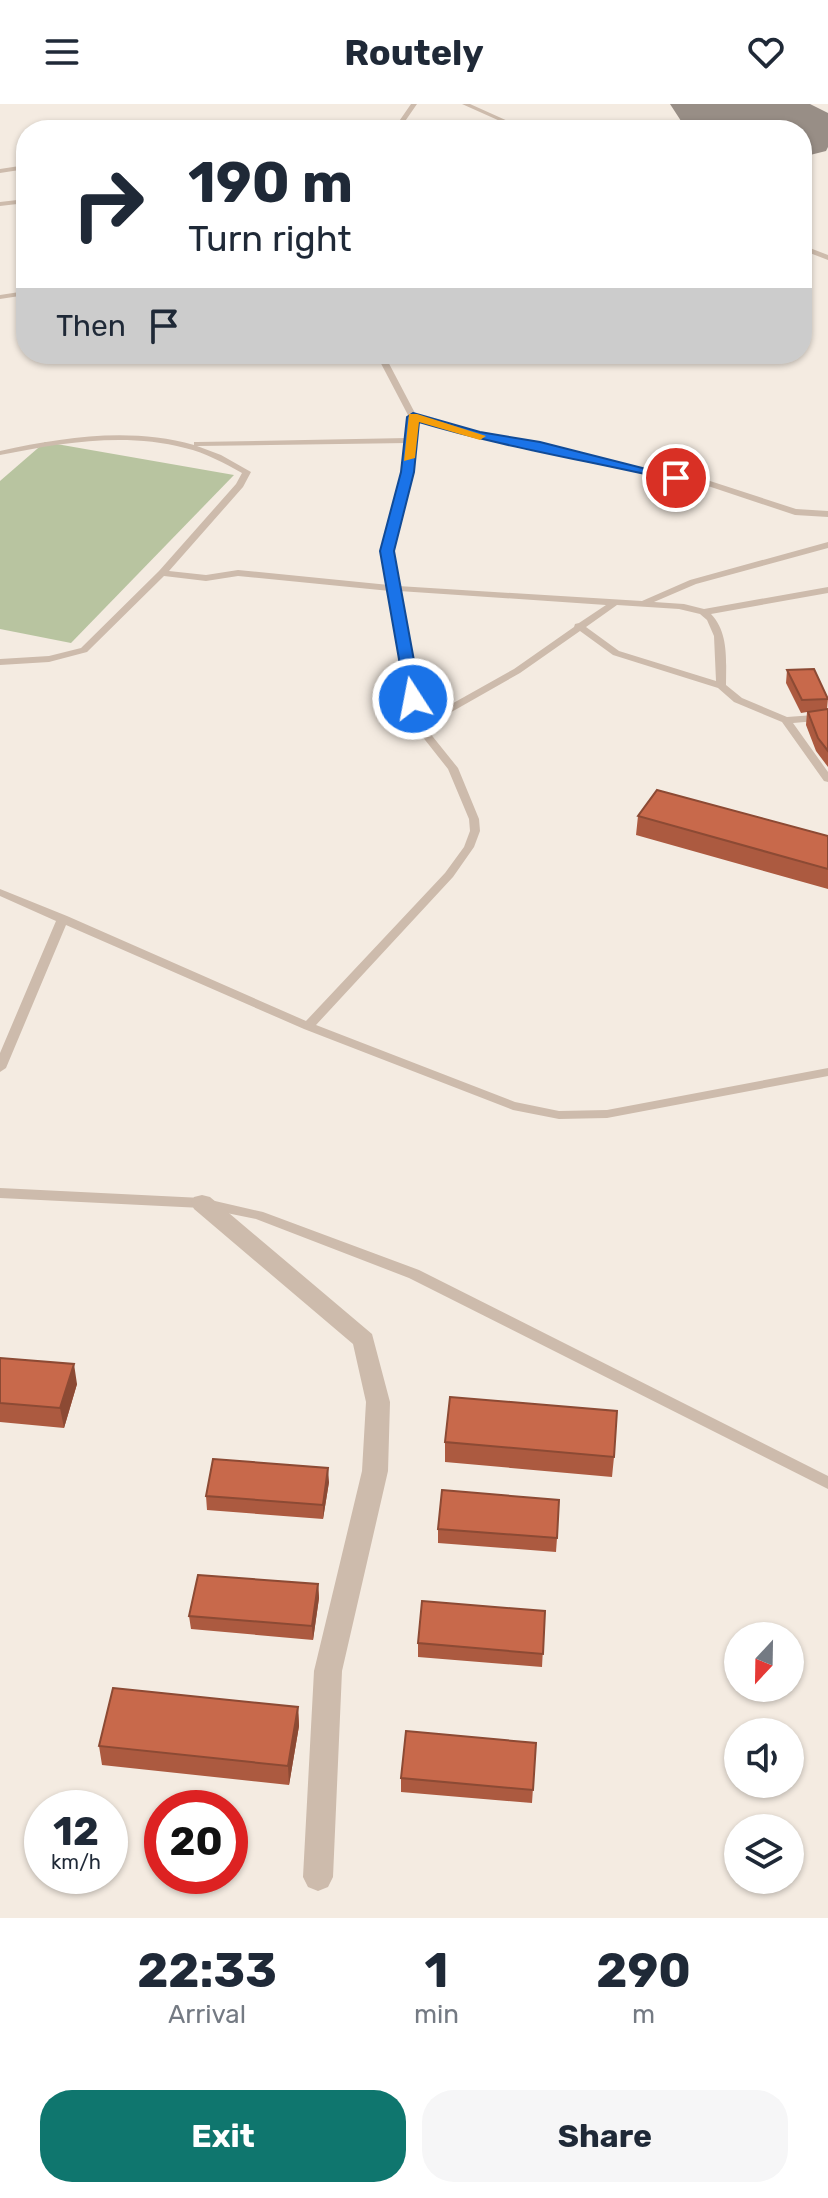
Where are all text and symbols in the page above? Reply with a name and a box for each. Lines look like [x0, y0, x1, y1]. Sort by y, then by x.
icon: menu [40, 30, 84, 74]
icon: heart [744, 30, 788, 74]
text: Routely [344, 31, 484, 74]
text: 190 m [188, 150, 353, 216]
icon: right [56, 152, 160, 256]
text: Turn right [188, 217, 352, 260]
icon: arrive [142, 304, 186, 348]
text: Then [56, 308, 126, 344]
pin [642, 444, 710, 512]
icon: arrive [654, 456, 698, 500]
position arrow [371, 657, 455, 741]
north arrow [724, 1622, 804, 1702]
map controls [724, 1622, 804, 1894]
button: sound [724, 1718, 804, 1798]
speed limit sign: 20 [144, 1790, 248, 1894]
text: 12 [53, 1808, 99, 1855]
button: layers [724, 1814, 804, 1894]
text: km/h [51, 1850, 101, 1874]
text: 22:33 [137, 1942, 277, 1999]
text: 1 [425, 1942, 448, 1999]
text: 290 [596, 1942, 691, 1999]
text: Arrival [168, 1999, 246, 2030]
text: min [414, 1999, 459, 2030]
text: m [632, 1999, 655, 2030]
button: Exit [40, 2090, 406, 2182]
button: Share [422, 2090, 788, 2182]

